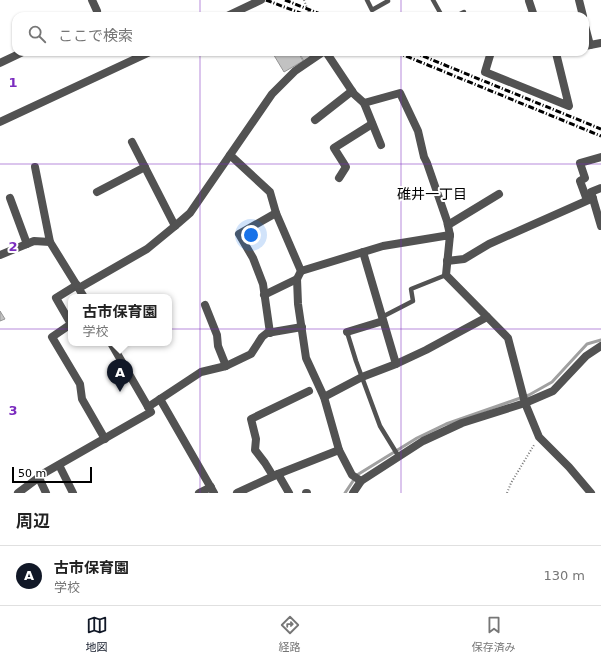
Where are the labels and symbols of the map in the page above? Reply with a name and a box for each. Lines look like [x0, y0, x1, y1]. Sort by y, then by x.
text: 1 [8, 75, 18, 90]
district label: 碓井一丁目 [397, 186, 467, 202]
your location [241, 225, 261, 245]
text: 2 [8, 239, 18, 254]
pin: A [107, 359, 133, 392]
text: 3 [8, 403, 18, 418]
scale bar [12, 465, 92, 484]

